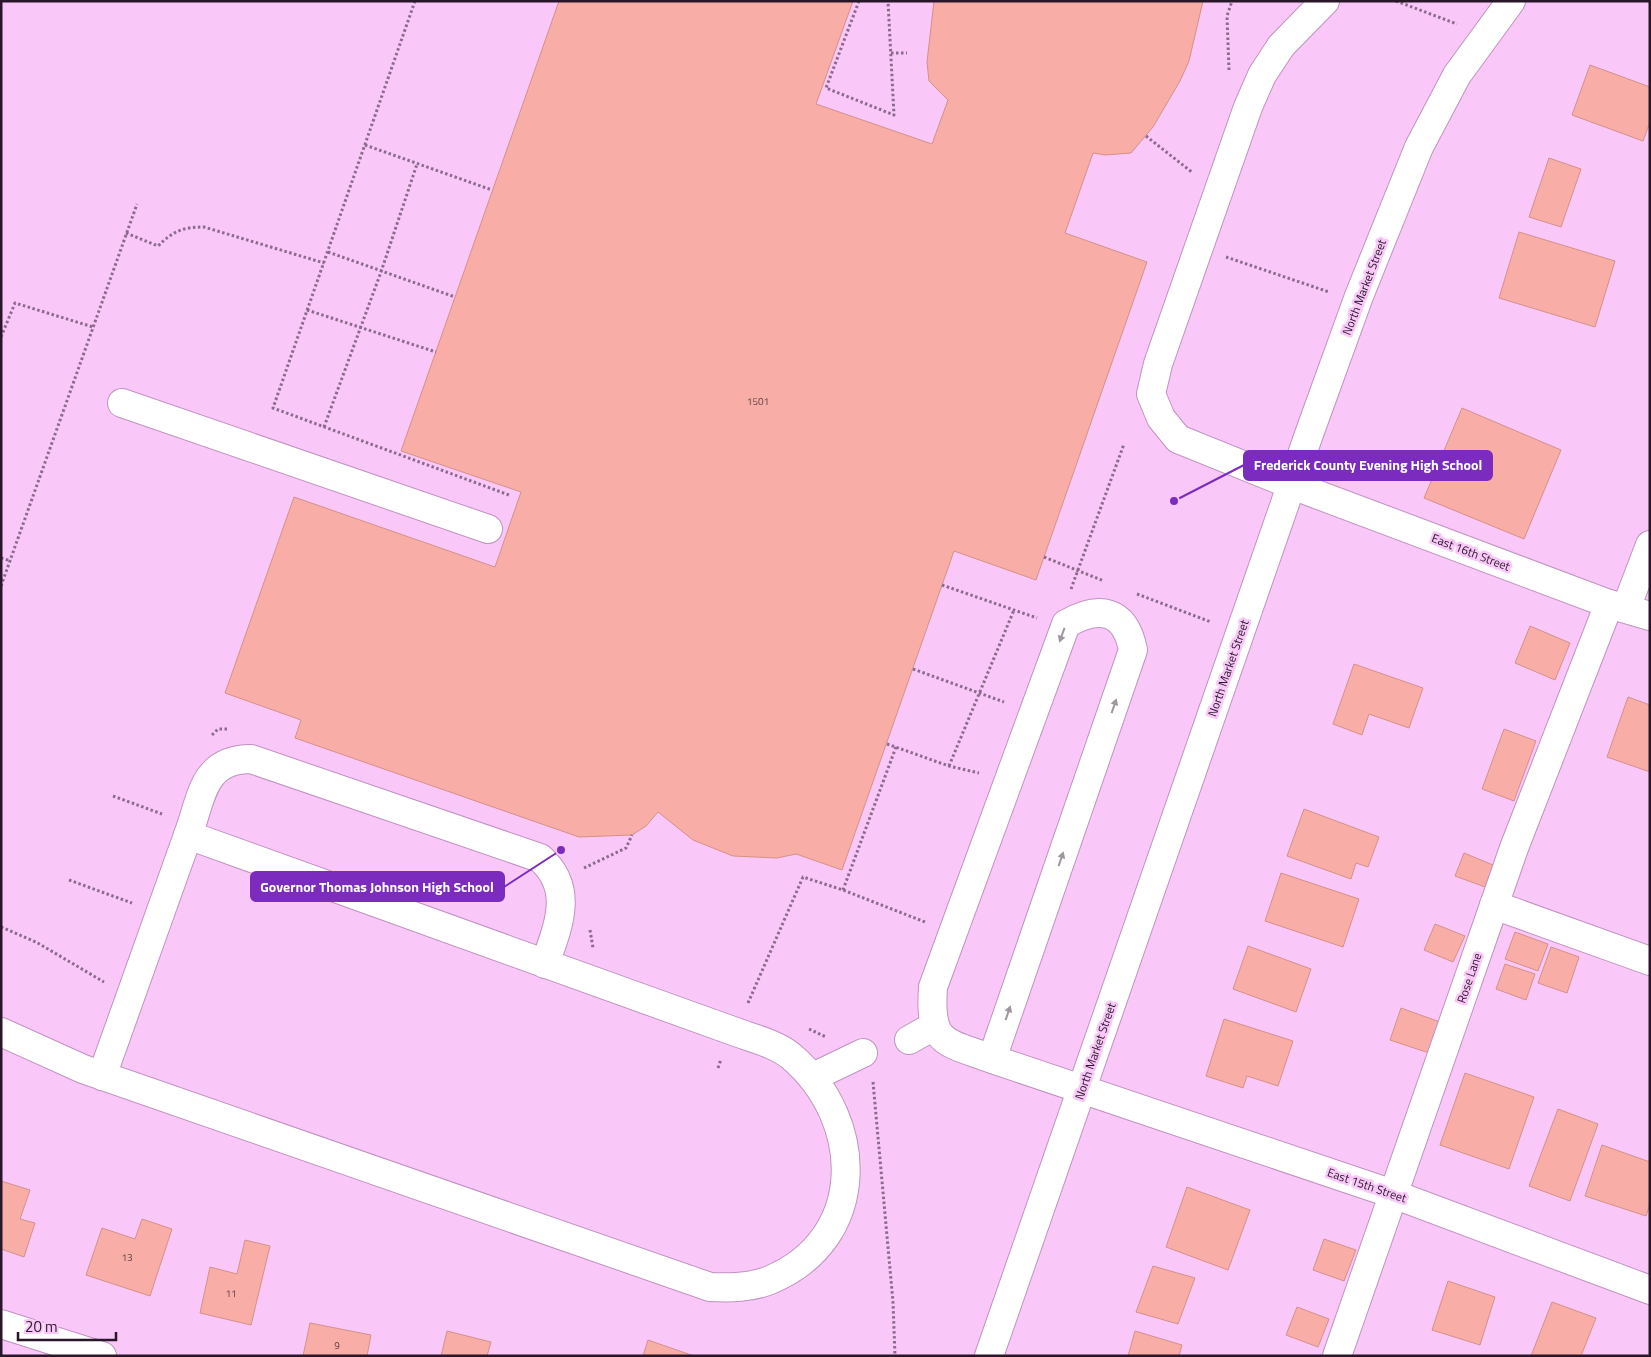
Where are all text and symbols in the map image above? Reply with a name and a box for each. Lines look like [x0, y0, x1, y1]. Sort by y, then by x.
street label: North Market Street [1337, 235, 1391, 338]
house number: 1501 [747, 394, 769, 409]
callout: Frederick County Evening High School [1244, 451, 1492, 480]
text: Frederick County Evening High School [1254, 454, 1482, 475]
street label: East 16th Street [1429, 528, 1514, 576]
street label: North Market Street [1202, 616, 1254, 719]
one-way arrow [1058, 628, 1066, 643]
one-way arrow [1111, 698, 1118, 713]
one-way arrow [1057, 851, 1065, 866]
callout: Governor Thomas Johnson High School [251, 872, 504, 901]
text: Governor Thomas Johnson High School [260, 876, 494, 897]
street label: Rose Lane [1452, 950, 1486, 1006]
street label: North Market Street [1069, 999, 1121, 1102]
one-way arrow [1004, 1005, 1012, 1020]
street label: East 15th Street [1325, 1163, 1410, 1208]
house number: 13 [121, 1250, 133, 1265]
house number: 11 [225, 1286, 237, 1301]
scale bar [18, 1310, 115, 1342]
text: 20 m [25, 1315, 58, 1338]
house number: 9 [334, 1338, 340, 1353]

